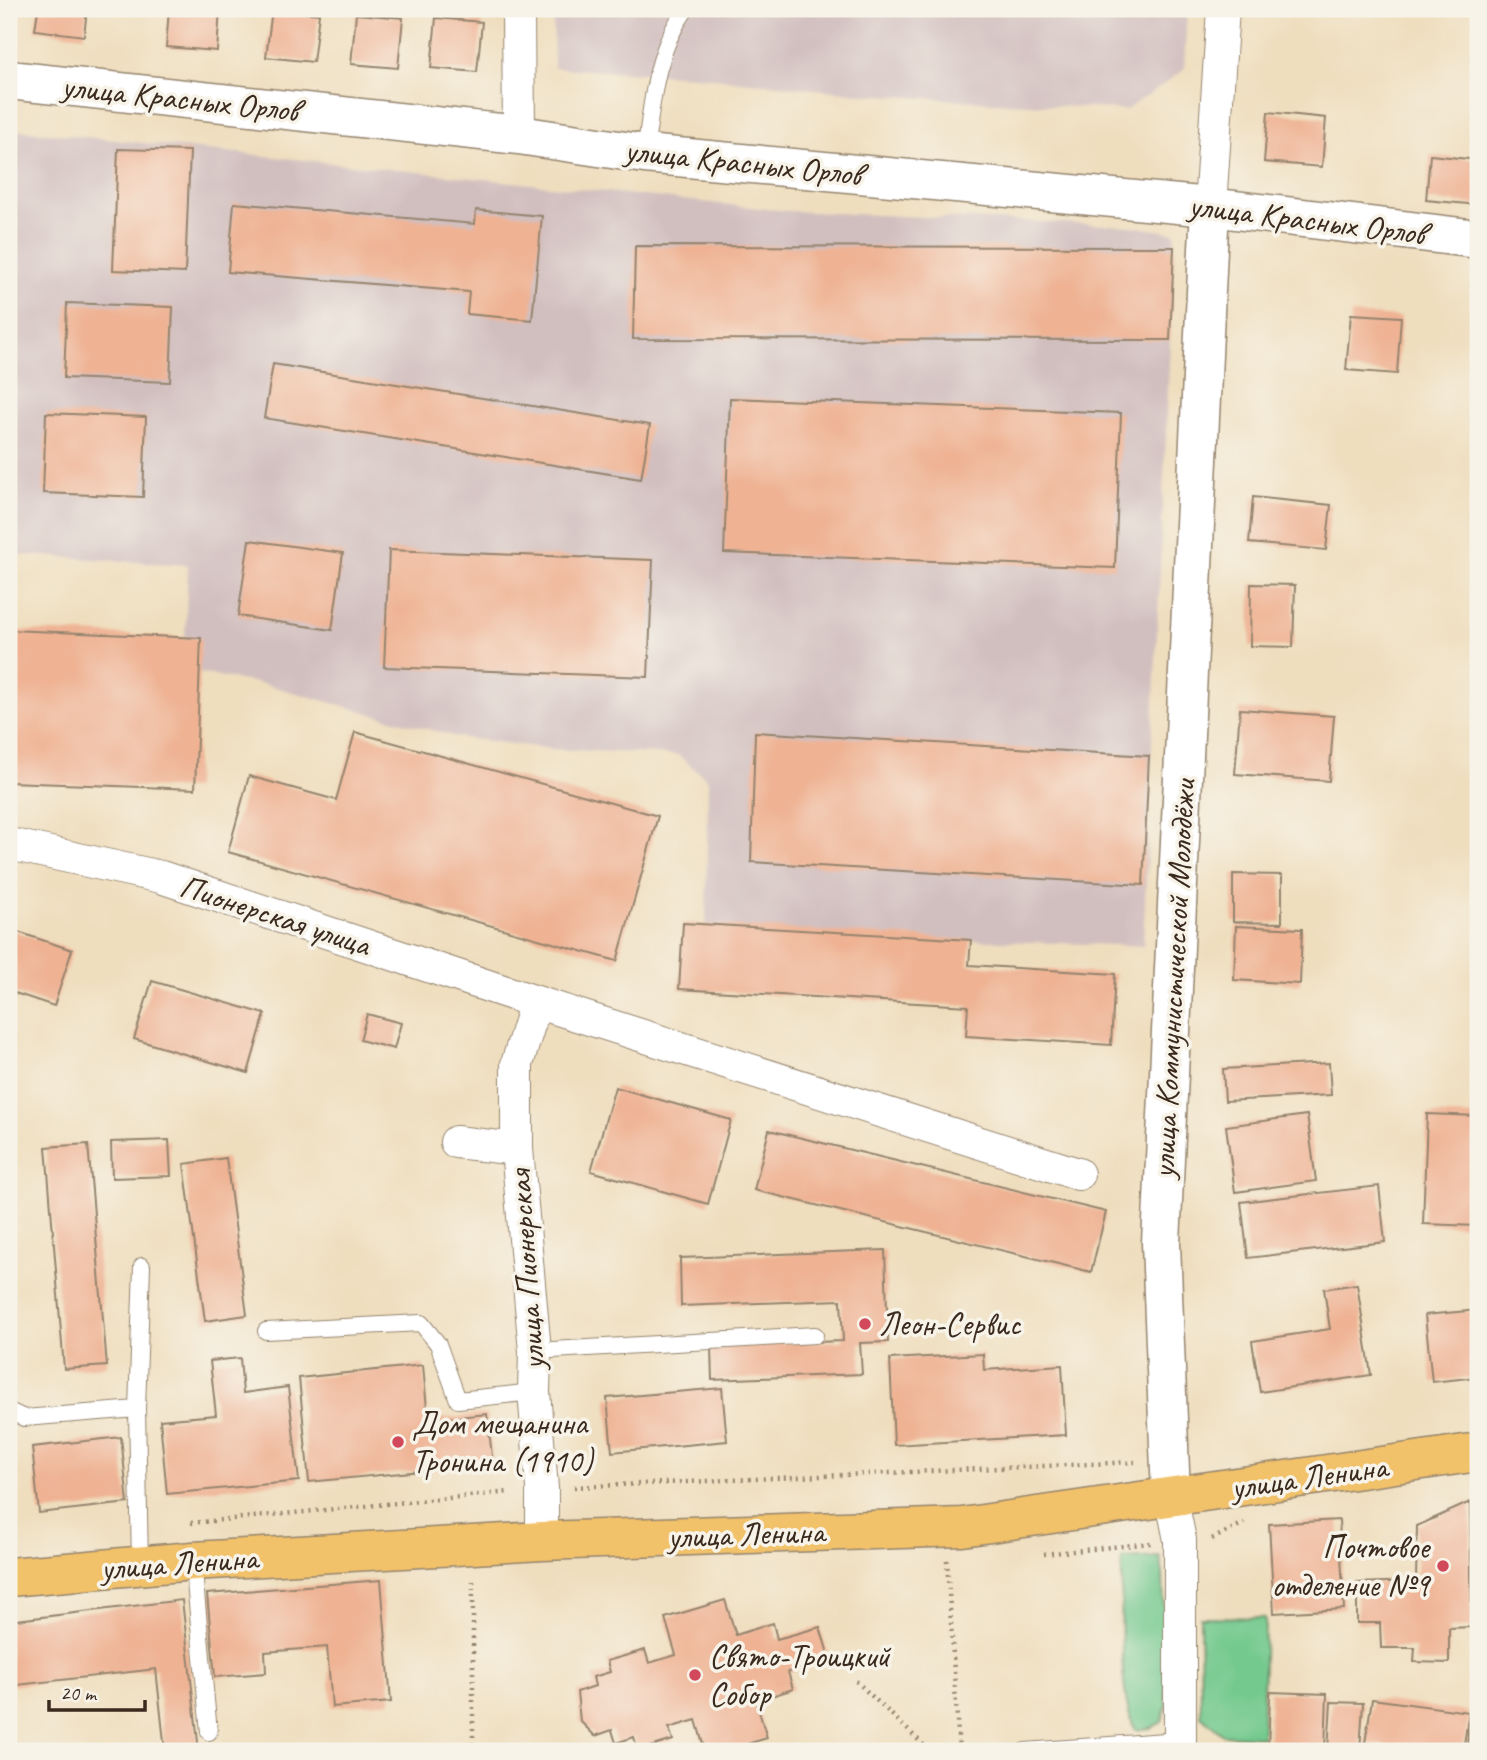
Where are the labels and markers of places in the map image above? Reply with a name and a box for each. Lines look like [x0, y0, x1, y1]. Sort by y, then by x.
place label: Леон-Сервис [879, 1303, 1022, 1345]
marker: Леон-Сервис [857, 1316, 873, 1332]
place label: Дом мещанина Тронина (1910) [412, 1402, 595, 1482]
marker: Дом мещанина Тронина (1910) [390, 1434, 406, 1450]
place label: Почтовое отделение №9 [1271, 1526, 1432, 1606]
marker: Почтовое отделение №9 [1435, 1558, 1451, 1574]
place label: Свято-Троицкий Собор [709, 1635, 892, 1715]
marker: Свято-Троицкий Собор [687, 1667, 703, 1683]

